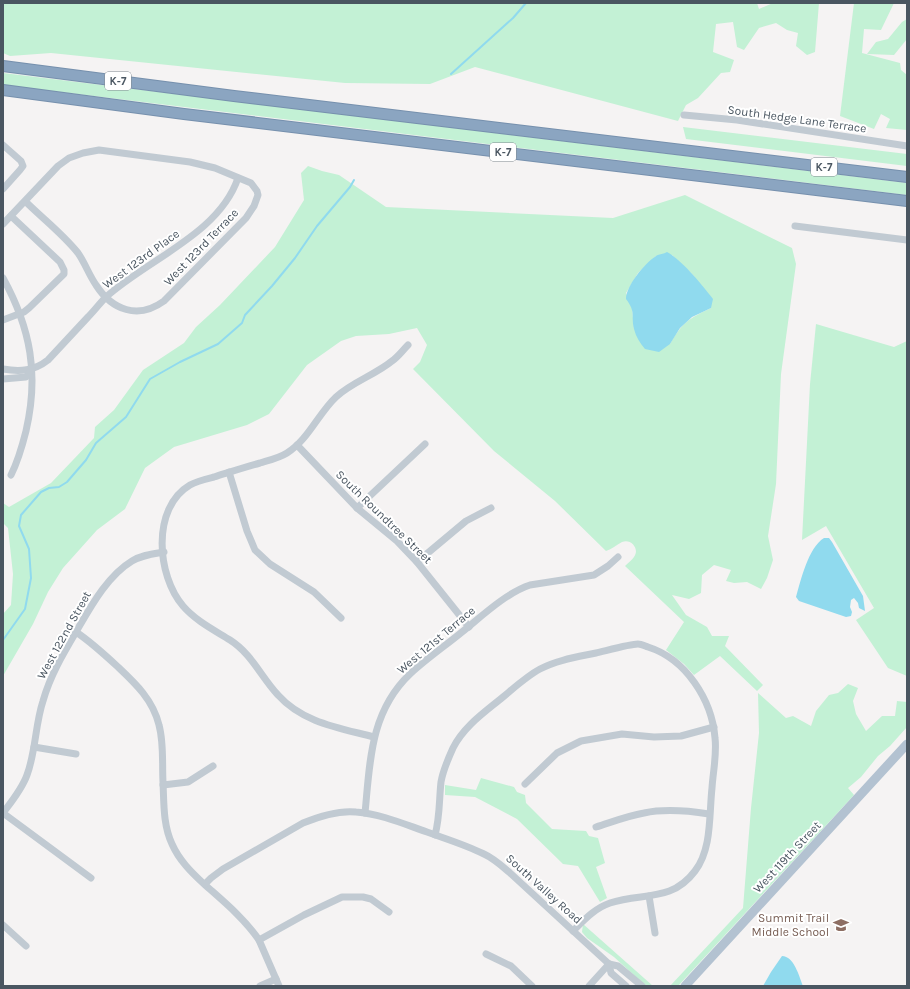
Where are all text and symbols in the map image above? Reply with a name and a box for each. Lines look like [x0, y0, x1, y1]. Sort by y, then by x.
road number: K-7 [105, 72, 131, 90]
street label: South Hedge Lane Terrace [727, 102, 867, 136]
road number: K-7 [490, 143, 516, 161]
road number: K-7 [811, 158, 837, 176]
street label: West 123rd Terrace [161, 206, 241, 288]
street label: West 123rd Place [100, 226, 182, 292]
street label: South Roundtree Street [333, 467, 435, 567]
street label: West 122nd Street [34, 588, 94, 681]
street label: West 121st Terrace [394, 603, 478, 677]
street label: West 119th Street [750, 818, 824, 896]
street label: South Valley Road [503, 851, 585, 927]
place label: Summit Trail Middle School [752, 911, 829, 939]
school or university icon: Summit Trail Middle School [832, 916, 850, 934]

